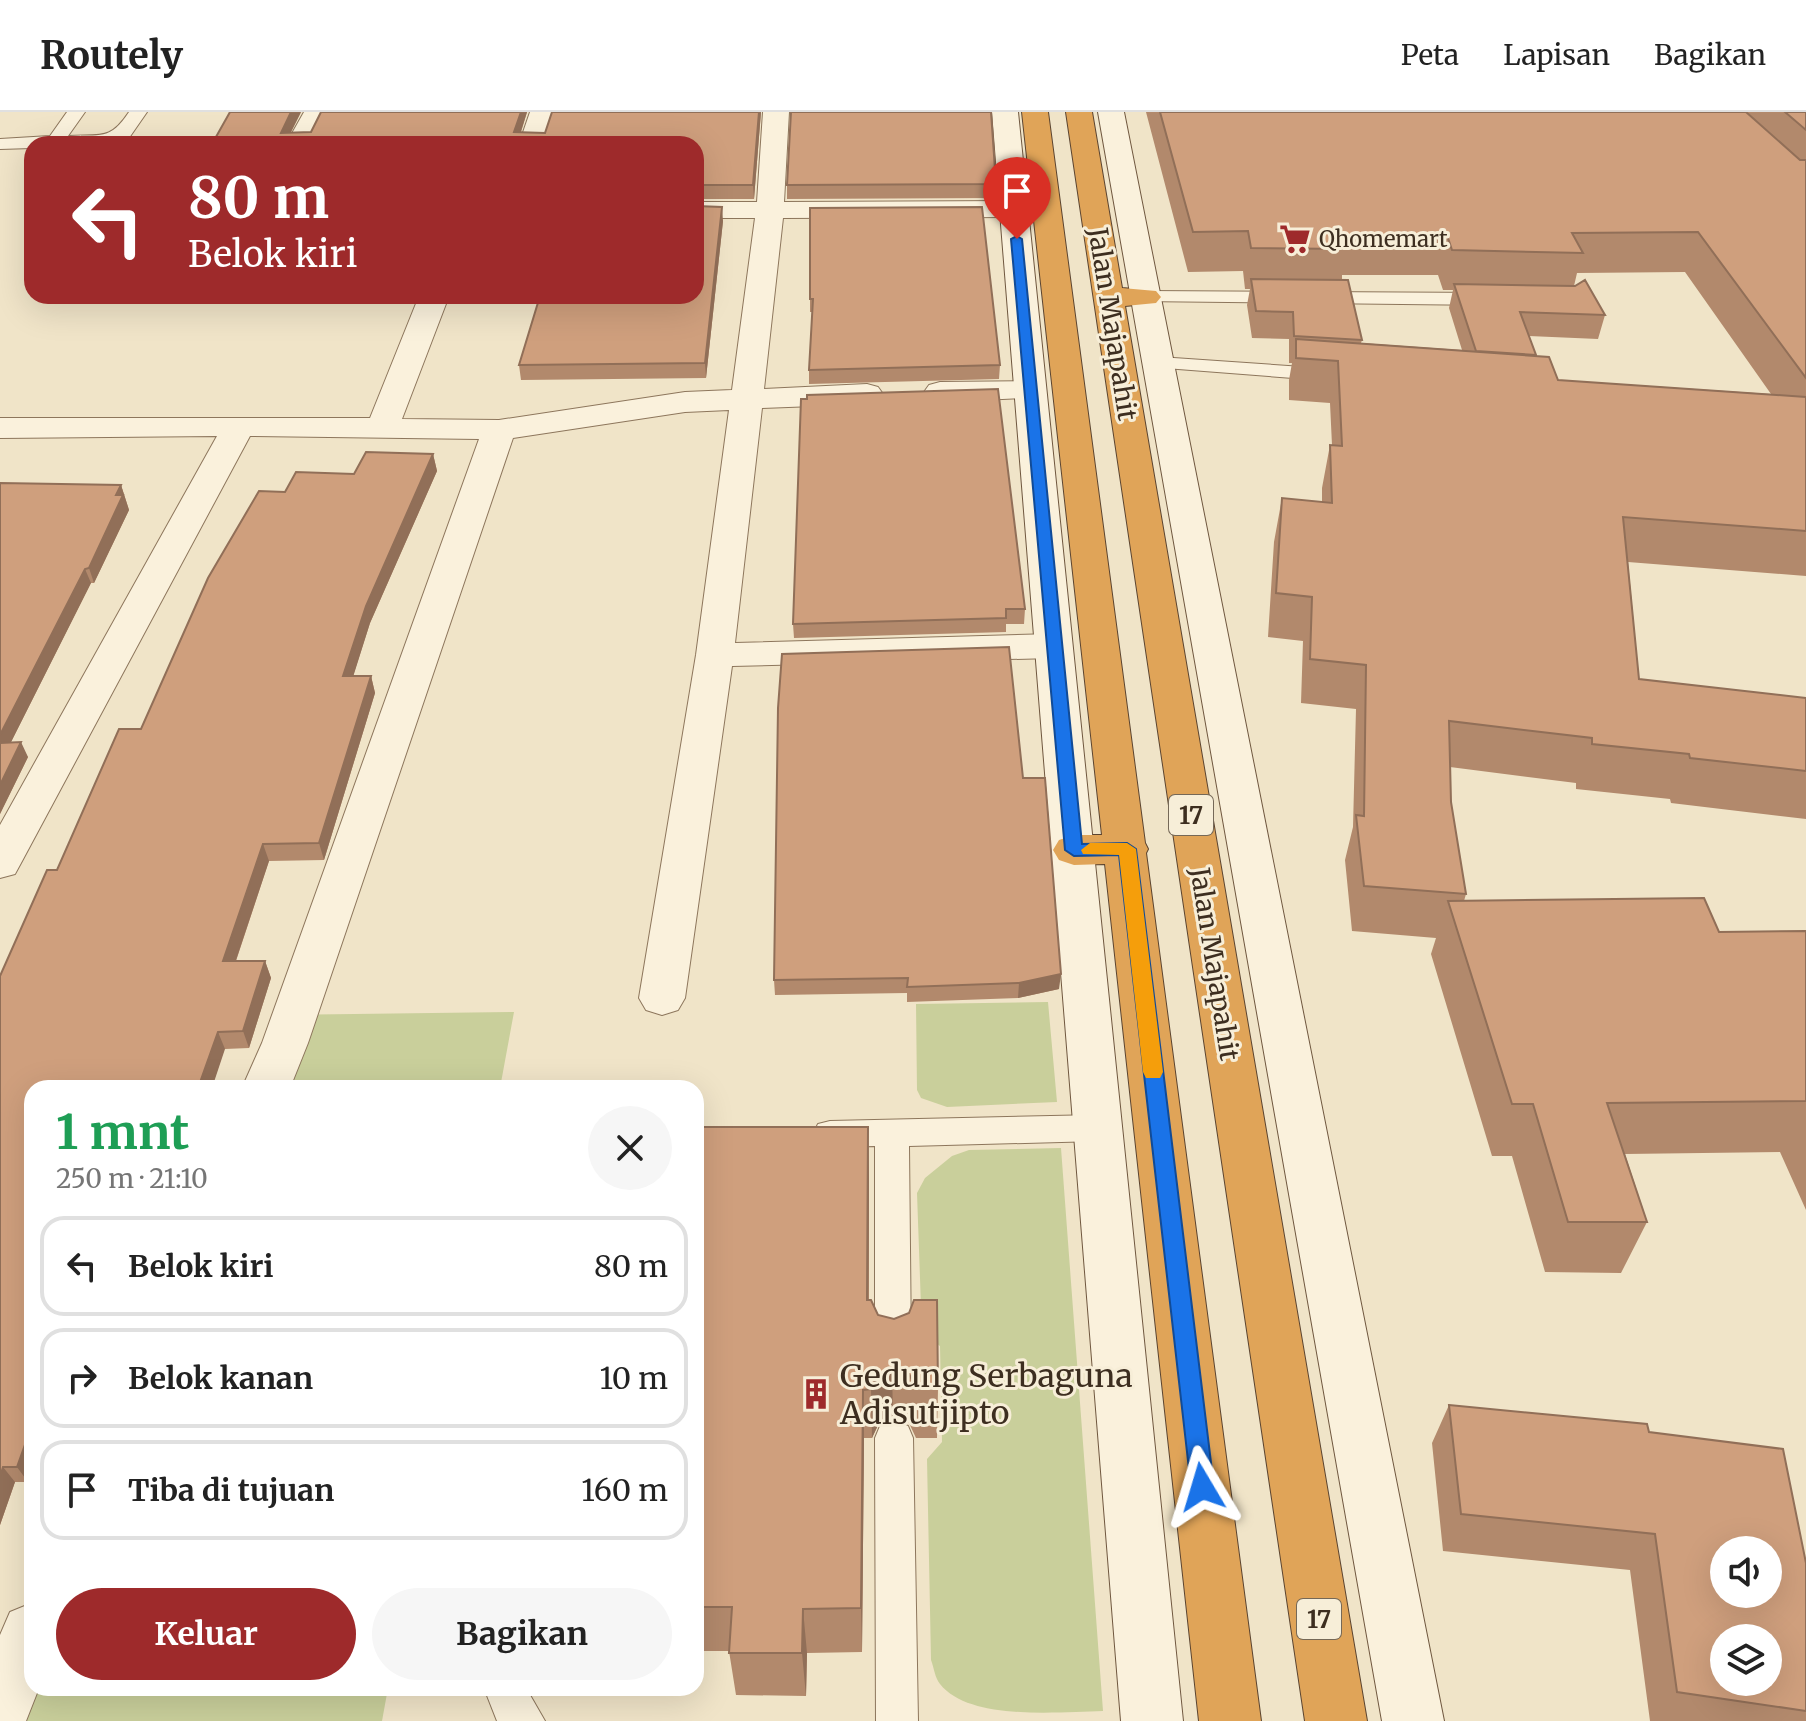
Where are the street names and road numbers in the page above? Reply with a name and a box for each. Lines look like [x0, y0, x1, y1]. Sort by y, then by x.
street label: Jalan Majapahit [1081, 224, 1145, 423]
road number: 17 [1169, 795, 1213, 835]
street label: Jalan Majapahit [1183, 864, 1247, 1063]
road number: 17 [1297, 1599, 1341, 1639]

